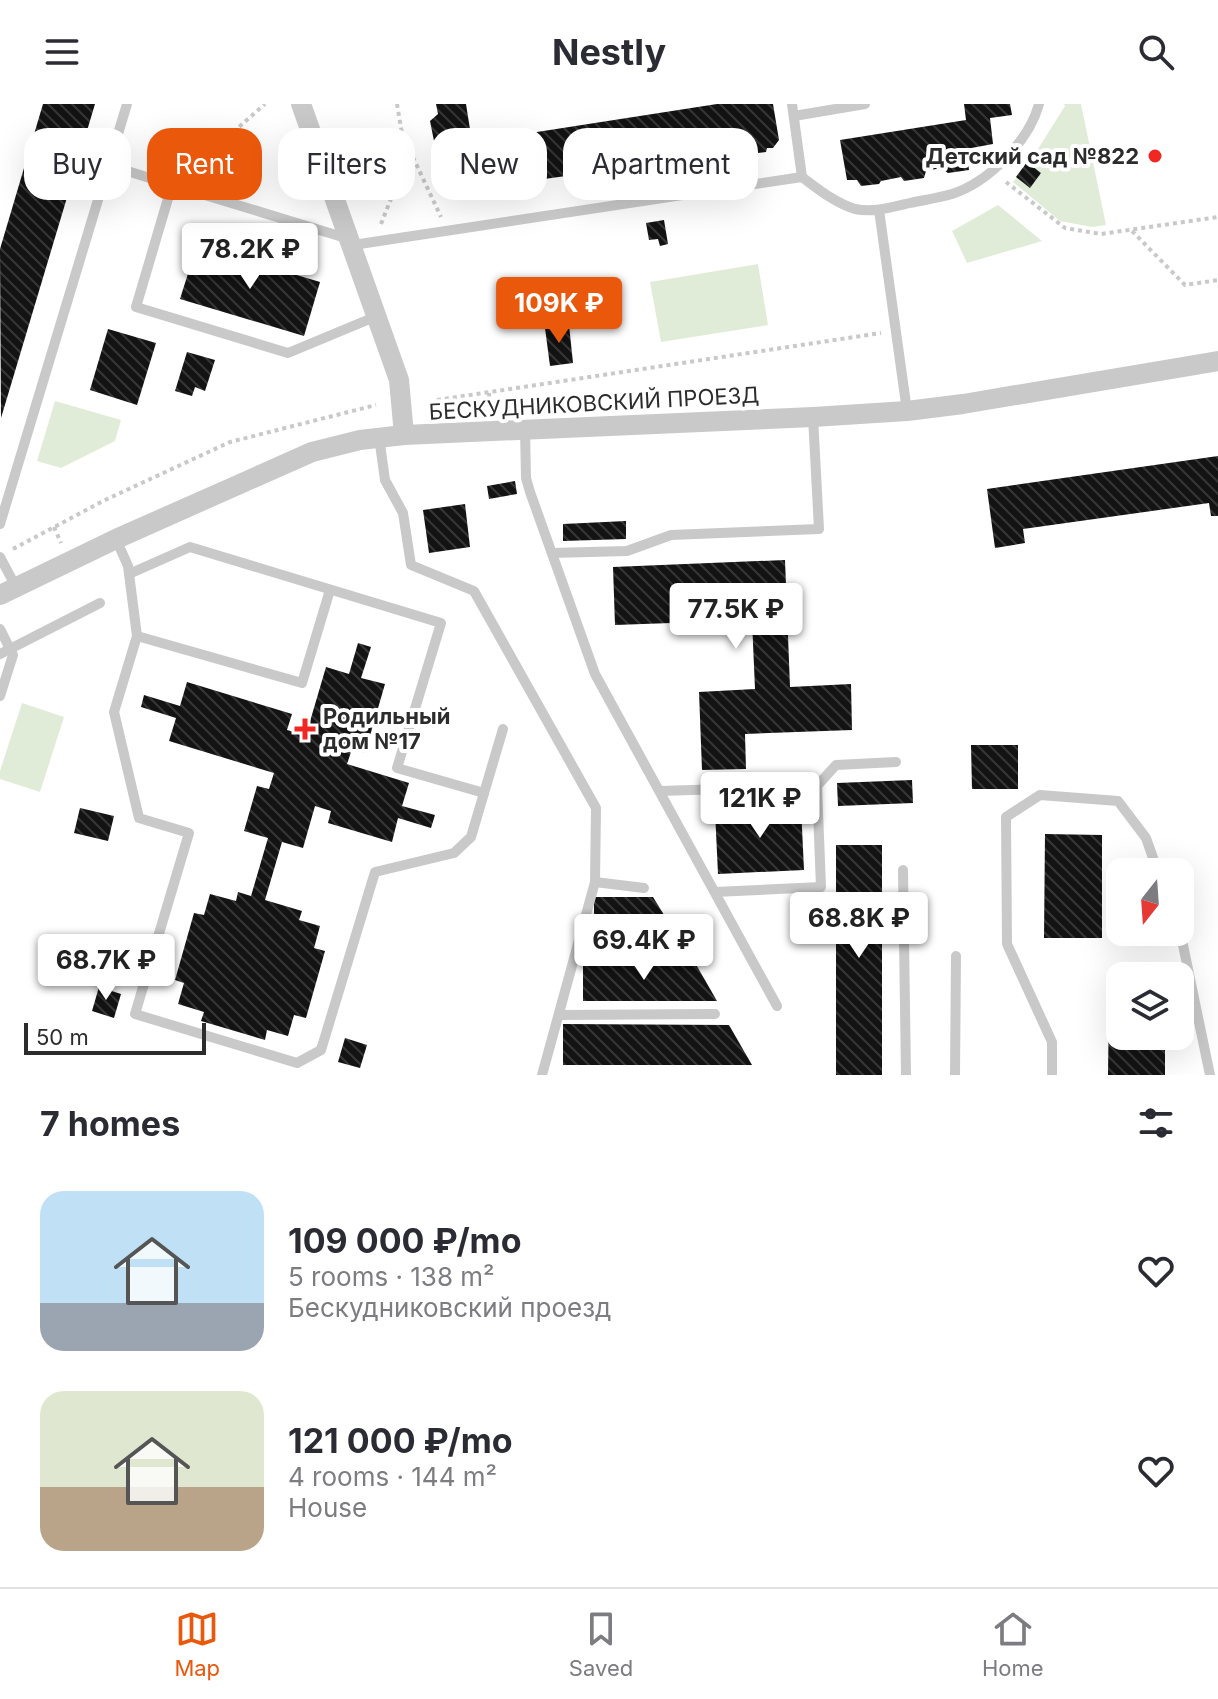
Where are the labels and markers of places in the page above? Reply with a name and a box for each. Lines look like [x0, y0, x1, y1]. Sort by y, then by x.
place label: Детский сад №822 [926, 143, 1139, 169]
marker: Детский сад №822 [1146, 147, 1164, 165]
pin: 78.2K ₽ [176, 223, 324, 291]
pin: 109K ₽ [494, 277, 624, 345]
pin: 77.5K ₽ [662, 583, 810, 651]
place label: Родильный дом №17 [323, 703, 450, 754]
marker: Родильный дом №17 [294, 718, 316, 740]
pin: 121K ₽ [695, 772, 825, 840]
pin: 68.8K ₽ [785, 892, 933, 960]
pin: 69.4K ₽ [570, 914, 718, 982]
pin: 68.7K ₽ [32, 934, 180, 1002]

